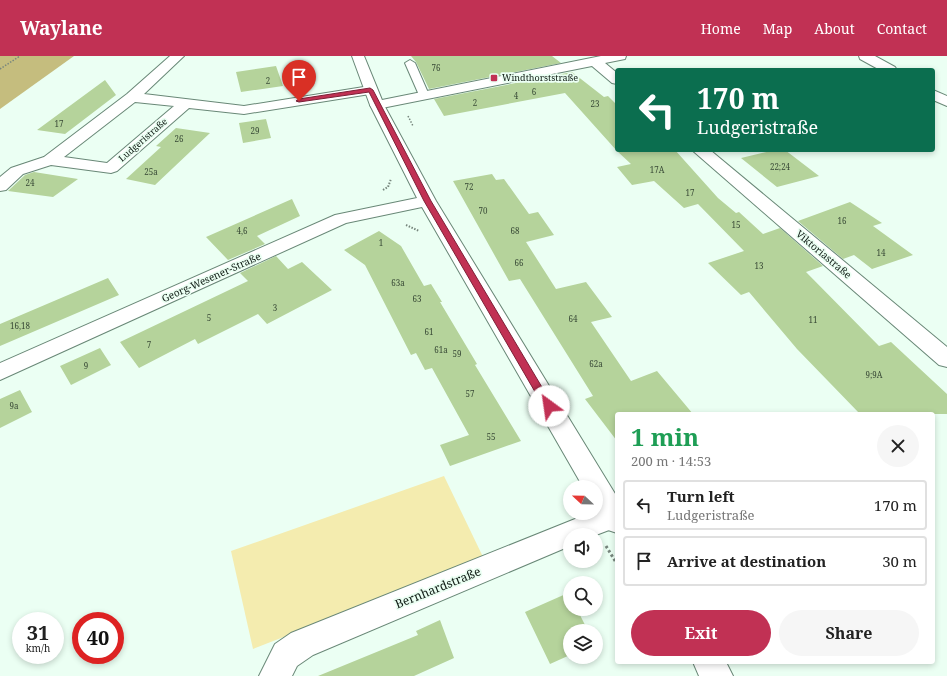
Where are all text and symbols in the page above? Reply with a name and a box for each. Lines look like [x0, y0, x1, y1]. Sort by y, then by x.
text: Waylane [20, 15, 103, 41]
text: Home [701, 19, 741, 38]
text: Map [763, 19, 792, 38]
text: About [814, 19, 855, 38]
text: Contact [877, 19, 927, 38]
pin [282, 60, 316, 101]
house number: 76 [432, 62, 441, 73]
icon: arrive [288, 66, 310, 88]
place label: Windthorststraße [502, 71, 578, 84]
marker: Windthorststraße [489, 73, 499, 83]
house number: 2 [266, 75, 270, 86]
text: 170 m [697, 79, 779, 117]
icon: left [631, 84, 683, 136]
house number: 6 [532, 86, 537, 97]
house number: 4 [514, 90, 519, 101]
house number: 2 [473, 97, 477, 108]
house number: 23 [591, 98, 600, 109]
street label: Ludgeristraße [116, 115, 170, 164]
text: Ludgeristraße [697, 115, 818, 139]
house number: 17 [55, 118, 64, 129]
house number: 29 [251, 125, 259, 136]
house number: 26 [175, 133, 184, 144]
house number: 22;24 [770, 161, 791, 172]
house number: 17A [650, 164, 665, 175]
house number: 25a [144, 166, 158, 177]
house number: 24 [26, 177, 35, 188]
house number: 72 [465, 181, 473, 192]
house number: 17 [686, 187, 695, 198]
house number: 70 [479, 205, 488, 216]
house number: 16 [838, 215, 847, 226]
house number: 15 [732, 219, 740, 230]
house number: 4,6 [237, 225, 248, 236]
house number: 68 [511, 225, 520, 236]
street label: Viktoriastraße [793, 227, 855, 281]
house number: 1 [379, 237, 383, 248]
house number: 14 [877, 247, 886, 258]
street label: Georg-Wesener-Straße [159, 249, 263, 305]
house number: 66 [515, 257, 524, 268]
house number: 13 [755, 260, 764, 271]
house number: 63a [391, 277, 405, 288]
house number: 63 [413, 293, 422, 304]
house number: 3 [273, 302, 278, 313]
house number: 5 [207, 312, 211, 323]
house number: 64 [569, 313, 578, 324]
house number: 11 [809, 314, 817, 325]
house number: 16,18 [10, 320, 30, 331]
house number: 61 [425, 326, 433, 337]
house number: 7 [147, 339, 152, 350]
house number: 61a [434, 344, 448, 355]
house number: 59 [453, 348, 461, 359]
house number: 62a [589, 358, 603, 369]
house number: 9 [84, 360, 88, 371]
house number: 9;9A [866, 369, 883, 380]
position arrow [528, 385, 570, 427]
house number: 57 [466, 388, 475, 399]
house number: 9a [10, 400, 19, 411]
text: 1 min [631, 420, 699, 453]
button: close [877, 425, 919, 467]
house number: 55 [487, 431, 495, 442]
text: 200 m · 14:53 [631, 452, 711, 470]
north arrow [563, 480, 603, 520]
map controls [563, 480, 603, 664]
text: Turn left [667, 486, 735, 506]
icon: left [633, 494, 655, 516]
text: 170 m [874, 495, 917, 515]
text: Ludgeristraße [667, 506, 755, 524]
button: sound [563, 528, 603, 568]
icon: arrive [633, 550, 655, 572]
text: Arrive at destination [667, 551, 826, 571]
text: 30 m [882, 551, 917, 571]
street label: Bernhardstraße [392, 563, 483, 612]
button: search [563, 576, 603, 616]
button: Exit [631, 610, 771, 656]
button: Share [779, 610, 919, 656]
speed limit sign: 40 [72, 612, 124, 664]
text: 31 [27, 619, 49, 646]
button: layers [563, 624, 603, 664]
text: km/h [26, 641, 50, 655]

